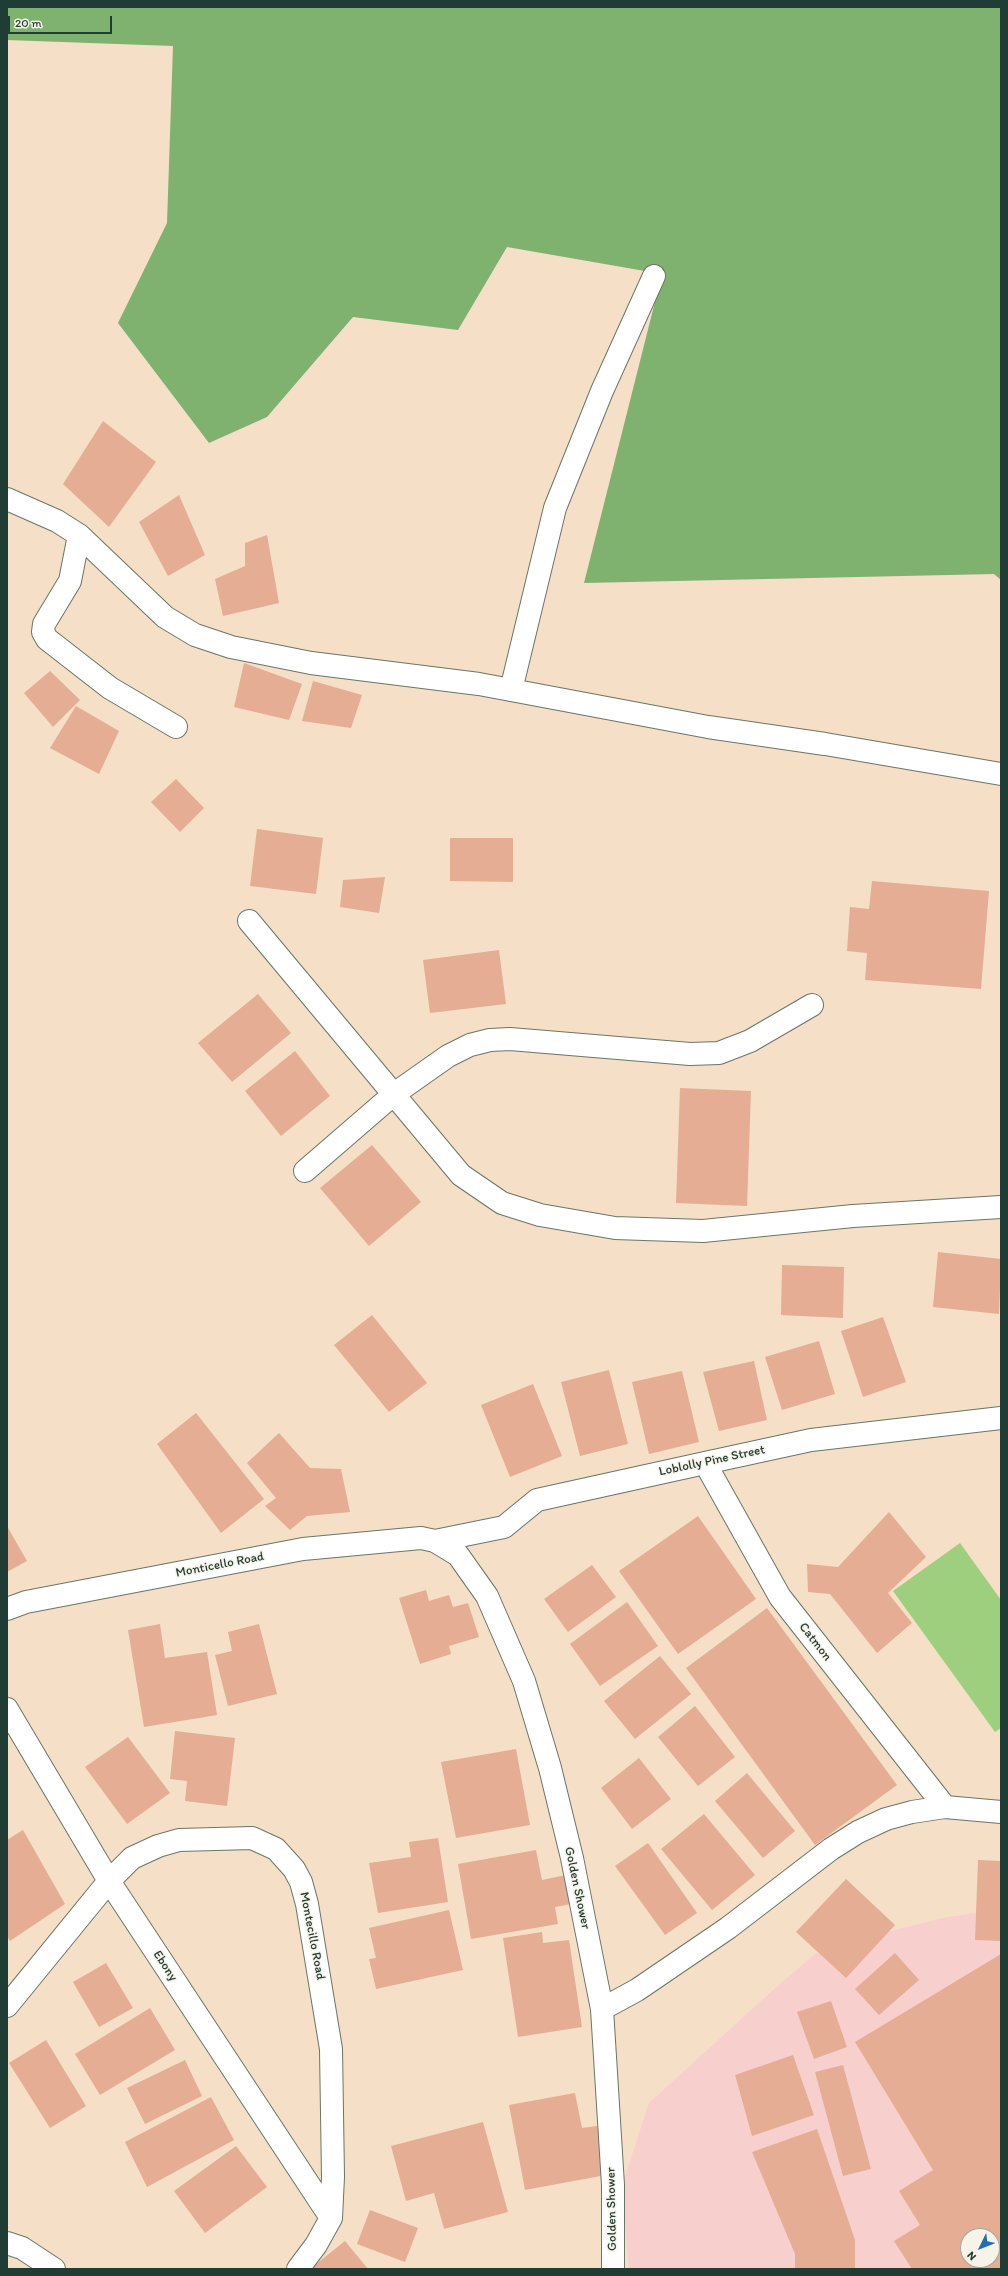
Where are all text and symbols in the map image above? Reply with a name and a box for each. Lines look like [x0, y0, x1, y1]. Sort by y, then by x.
scale bar [10, 8, 114, 34]
text: 20 m [15, 16, 42, 30]
street label: Loblolly Pine Street [657, 1442, 767, 1480]
street label: Monticello Road [174, 1549, 266, 1581]
street label: Catmon [795, 1620, 835, 1664]
street label: Golden Shower [561, 1845, 593, 1931]
street label: Montecillo Road [296, 1891, 328, 1981]
street label: Ebony [149, 1948, 181, 1984]
street label: Golden Shower [603, 2167, 621, 2251]
north arrow [960, 2228, 1000, 2268]
text: N [964, 2249, 979, 2263]

